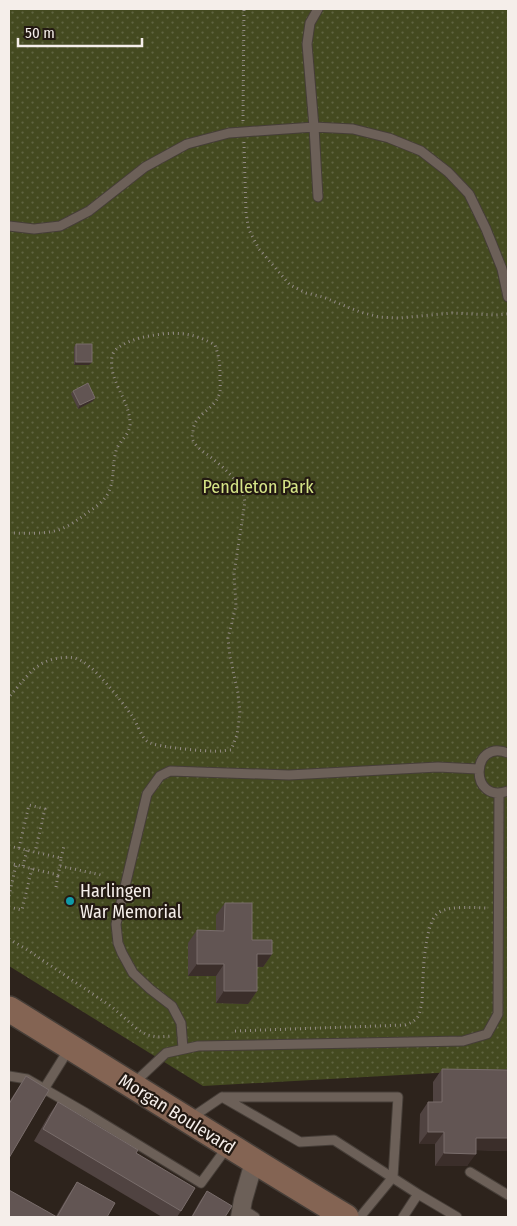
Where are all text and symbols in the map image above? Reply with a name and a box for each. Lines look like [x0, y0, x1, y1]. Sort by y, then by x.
scale bar [18, 15, 141, 47]
text: 50 m [25, 24, 55, 42]
park label: Pendleton Park [202, 476, 314, 498]
place label: Harlingen War Memorial [80, 880, 182, 923]
marker: Harlingen War Memorial [64, 895, 76, 907]
street label: Morgan Boulevard [115, 1069, 239, 1159]

